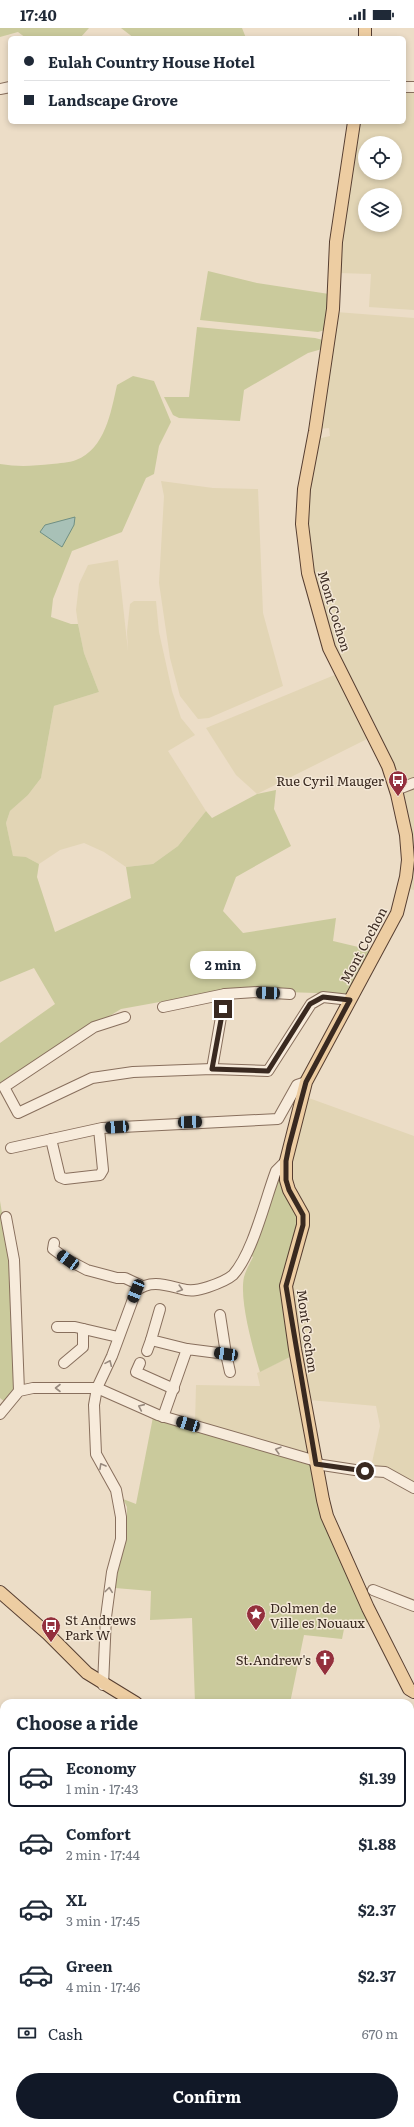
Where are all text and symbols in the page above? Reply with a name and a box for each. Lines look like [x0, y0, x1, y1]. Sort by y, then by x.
text: 17:40 [20, 3, 57, 26]
text: Eulah Country House Hotel [48, 50, 255, 73]
text: Landscape Grove [48, 88, 178, 111]
map controls [358, 136, 402, 232]
button: locate [358, 136, 402, 180]
button: layers [358, 188, 402, 232]
street label: Mont Cochon [314, 568, 356, 654]
bus stop icon: Rue Cyril Mauger [387, 769, 409, 797]
place label: Rue Cyril Mauger [276, 771, 385, 790]
street label: Mont Cochon [335, 903, 391, 987]
callout: 2 min [190, 951, 256, 979]
text: 2 min [205, 955, 241, 974]
car [256, 987, 280, 999]
route end [214, 1000, 232, 1018]
car [178, 1116, 202, 1128]
car [105, 1120, 129, 1134]
car [55, 1248, 81, 1272]
car [126, 1278, 146, 1304]
one-way arrow [176, 1284, 183, 1293]
street label: Mont Cochon [293, 1288, 323, 1374]
car [213, 1346, 239, 1362]
one-way arrow [104, 1359, 112, 1367]
one-way arrow [55, 1384, 61, 1392]
one-way arrow [137, 1404, 145, 1412]
car [175, 1415, 201, 1433]
one-way arrow [275, 1446, 282, 1455]
route start [356, 1462, 374, 1480]
one-way arrow [100, 1463, 107, 1470]
one-way arrow [105, 1587, 114, 1593]
place label: Dolmen de Ville es Nouaux [270, 1598, 366, 1632]
place icon: Dolmen de Ville es Nouaux [245, 1603, 267, 1631]
place label: St Andrews Park W [65, 1610, 136, 1644]
bus stop icon: St Andrews Park W [40, 1615, 62, 1643]
church icon: St.Andrew's [314, 1648, 336, 1676]
place label: St.Andrew's [236, 1650, 311, 1669]
text: Choose a ride [16, 1709, 138, 1736]
text: Economy [66, 1756, 136, 1779]
icon: car [18, 1759, 54, 1795]
text: $1.39 [359, 1766, 396, 1789]
text: 1 min · 17:43 [66, 1779, 138, 1798]
text: Comfort [66, 1822, 131, 1845]
icon: car [18, 1825, 54, 1861]
text: $1.88 [358, 1832, 396, 1855]
text: 2 min · 17:44 [66, 1845, 140, 1864]
text: XL [66, 1888, 87, 1911]
icon: car [18, 1891, 54, 1927]
text: $2.37 [358, 1898, 396, 1921]
text: 3 min · 17:45 [66, 1911, 140, 1930]
text: Green [66, 1954, 113, 1977]
icon: car [18, 1957, 54, 1993]
text: $2.37 [358, 1964, 396, 1987]
text: 4 min · 17:46 [66, 1977, 140, 1996]
icon: cash [16, 2022, 38, 2044]
text: Cash [48, 2022, 83, 2045]
text: 670 m [362, 2024, 398, 2043]
button: Confirm [16, 2073, 398, 2119]

